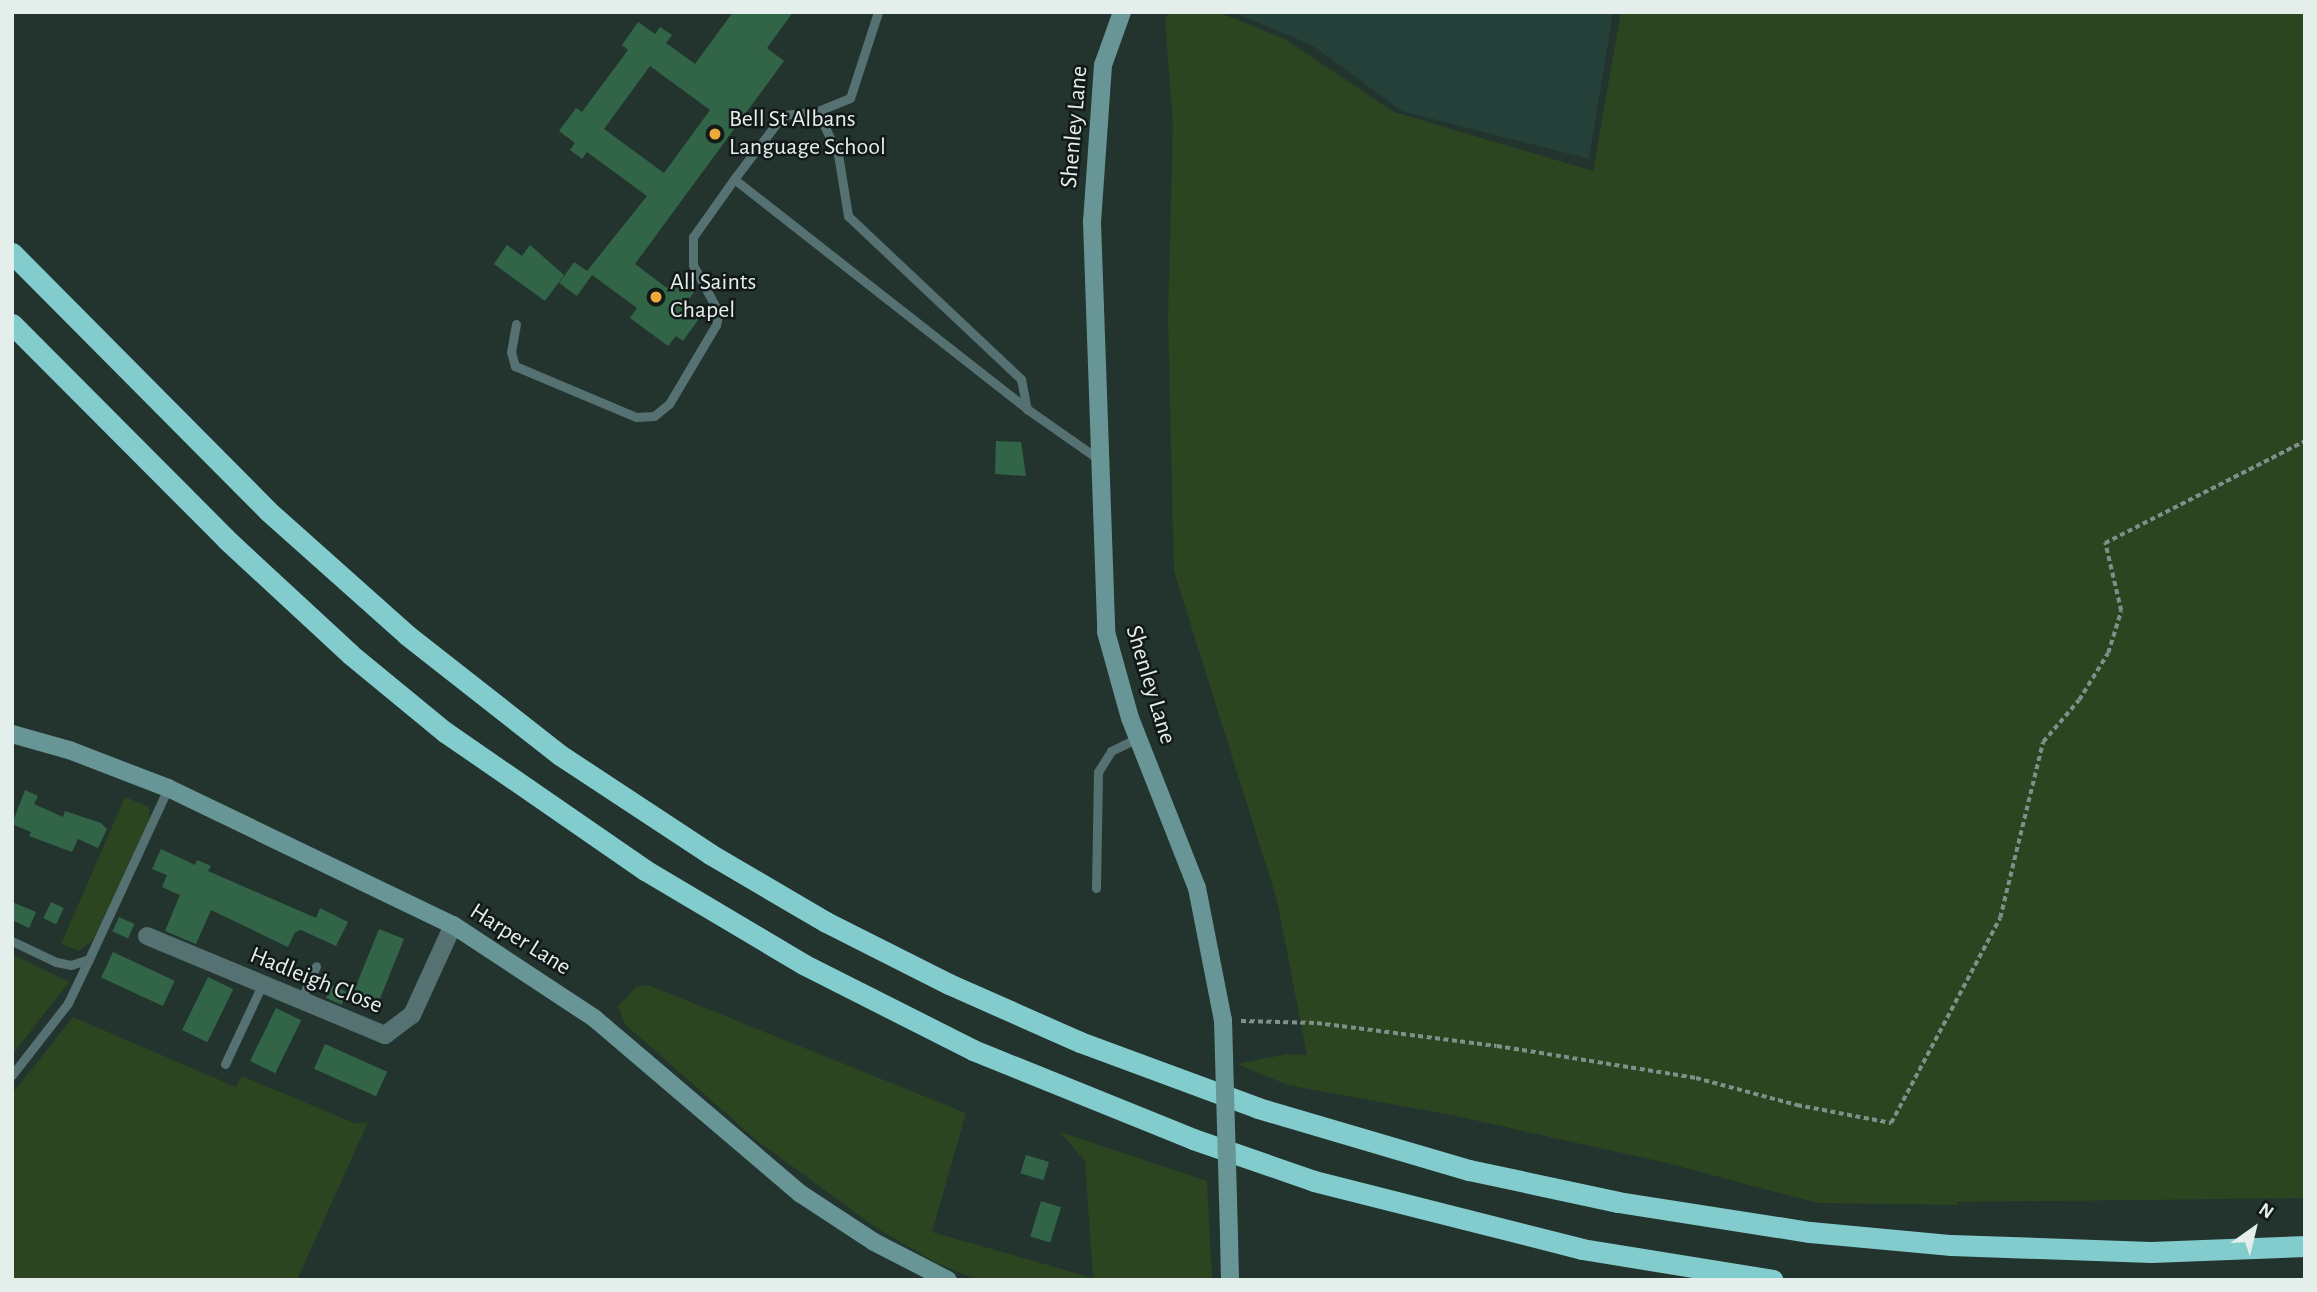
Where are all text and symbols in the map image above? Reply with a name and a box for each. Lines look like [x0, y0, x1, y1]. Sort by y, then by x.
street label: Shenley Lane [1055, 65, 1095, 189]
place label: Bell St Albans Language School [729, 106, 886, 162]
marker: Bell St Albans Language School [707, 126, 723, 142]
place label: All Saints Chapel [670, 269, 756, 325]
marker: All Saints Chapel [648, 289, 664, 305]
street label: Shenley Lane [1118, 622, 1182, 748]
street label: Harper Lane [464, 898, 576, 982]
street label: Hadleigh Close [245, 941, 387, 1021]
north arrow [2219, 1194, 2289, 1264]
text: N [2255, 1200, 2277, 1223]

